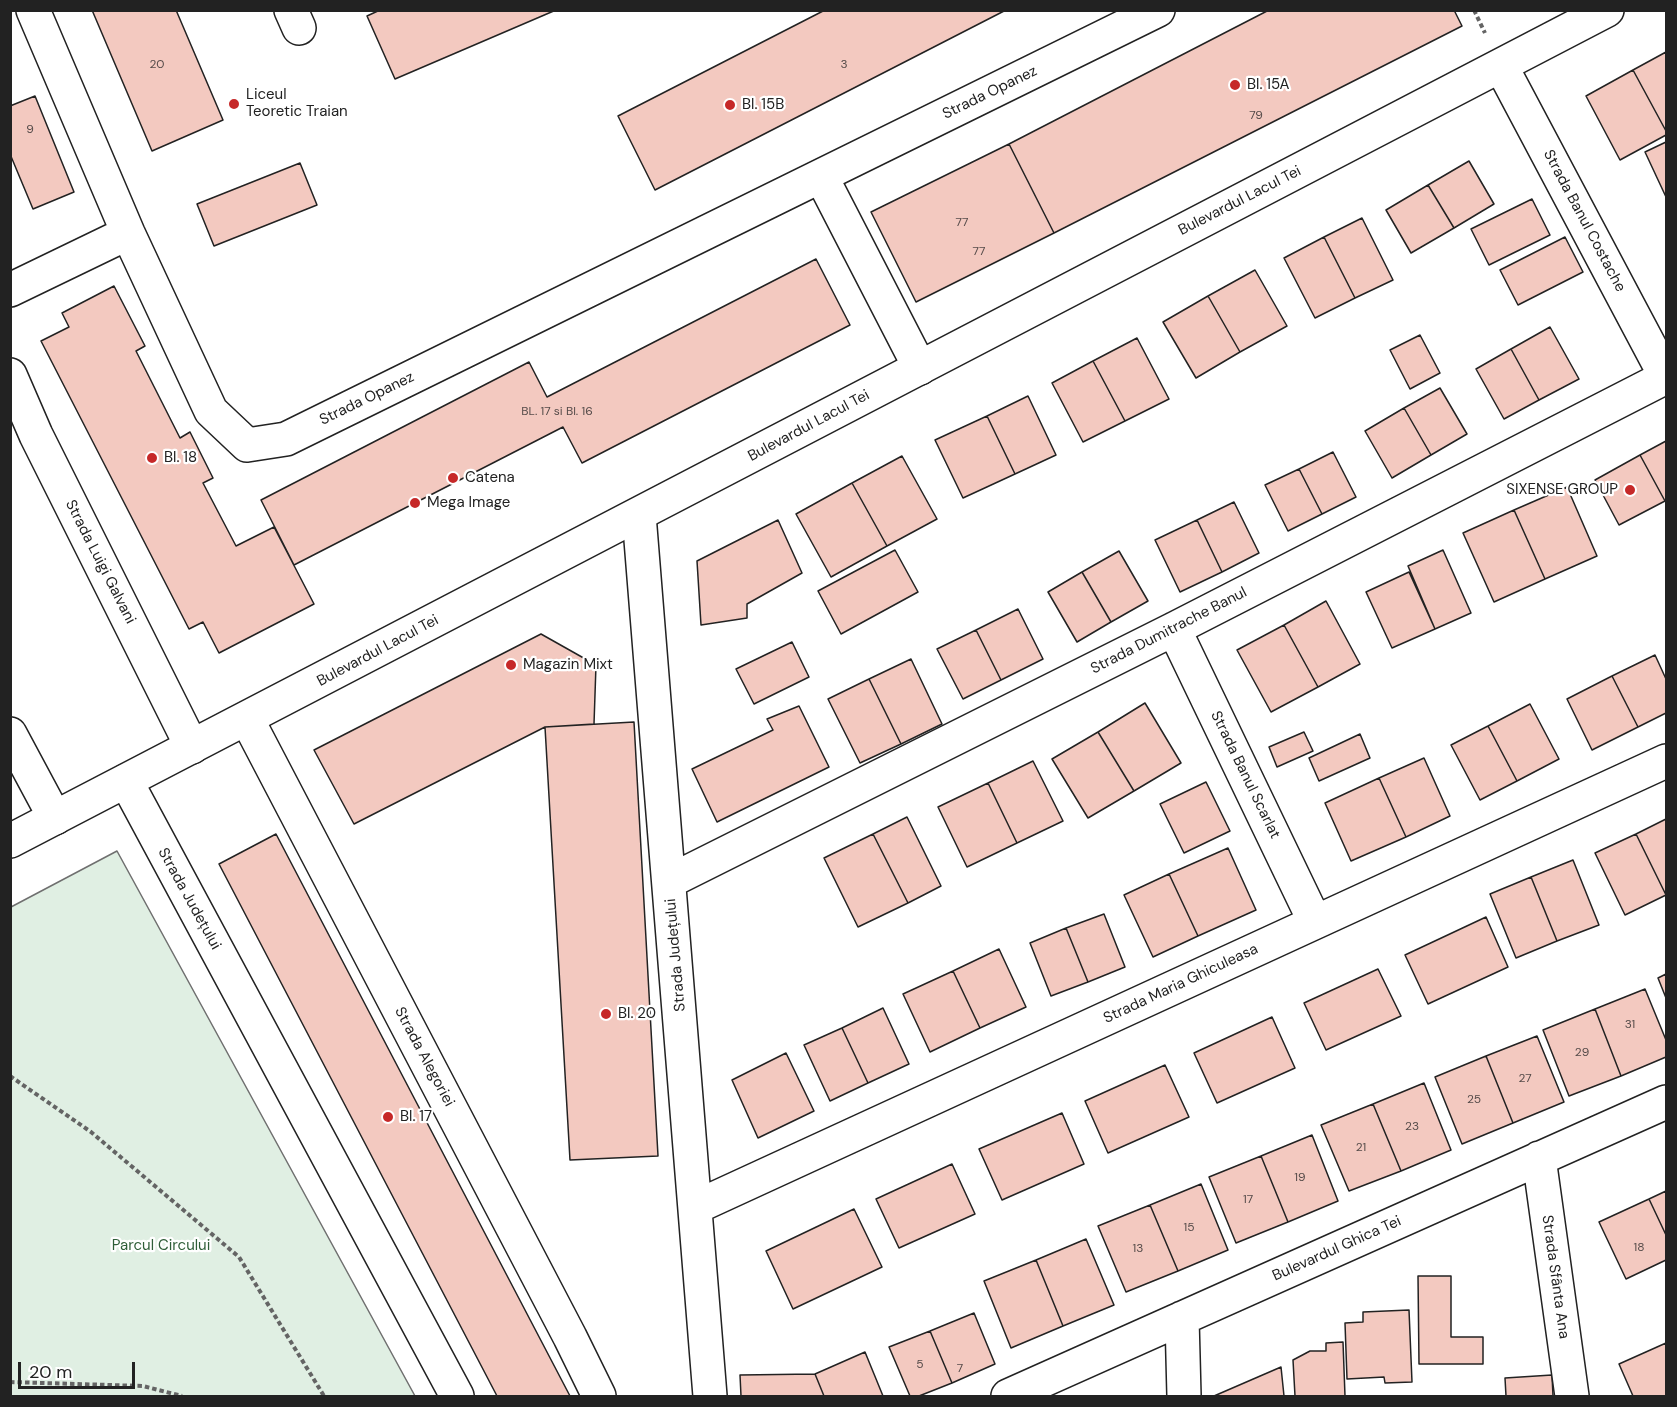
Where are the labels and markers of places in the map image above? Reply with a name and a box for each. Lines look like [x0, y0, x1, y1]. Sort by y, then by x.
place label: Bl. 15A [1247, 76, 1289, 94]
marker: Bl. 15A [1228, 78, 1242, 92]
place label: Liceul Teoretic Traian [246, 86, 348, 121]
place label: Bl. 15B [742, 96, 784, 114]
marker: Liceul Teoretic Traian [227, 97, 241, 111]
marker: Bl. 15B [723, 98, 737, 112]
place label: Bl. 18 [164, 449, 197, 467]
marker: Bl. 18 [145, 451, 159, 465]
place label: Catena [465, 469, 515, 487]
marker: Catena [446, 471, 460, 485]
place label: SIXENSE GROUP [1506, 481, 1618, 499]
marker: SIXENSE GROUP [1623, 483, 1637, 497]
place label: Mega Image [427, 494, 510, 512]
marker: Mega Image [408, 496, 422, 510]
place label: Magazin Mixt [523, 656, 613, 674]
marker: Magazin Mixt [504, 658, 518, 672]
place label: Bl. 20 [618, 1005, 656, 1023]
marker: Bl. 20 [599, 1007, 613, 1021]
place label: Bl. 17 [400, 1108, 432, 1126]
marker: Bl. 17 [381, 1110, 395, 1124]

